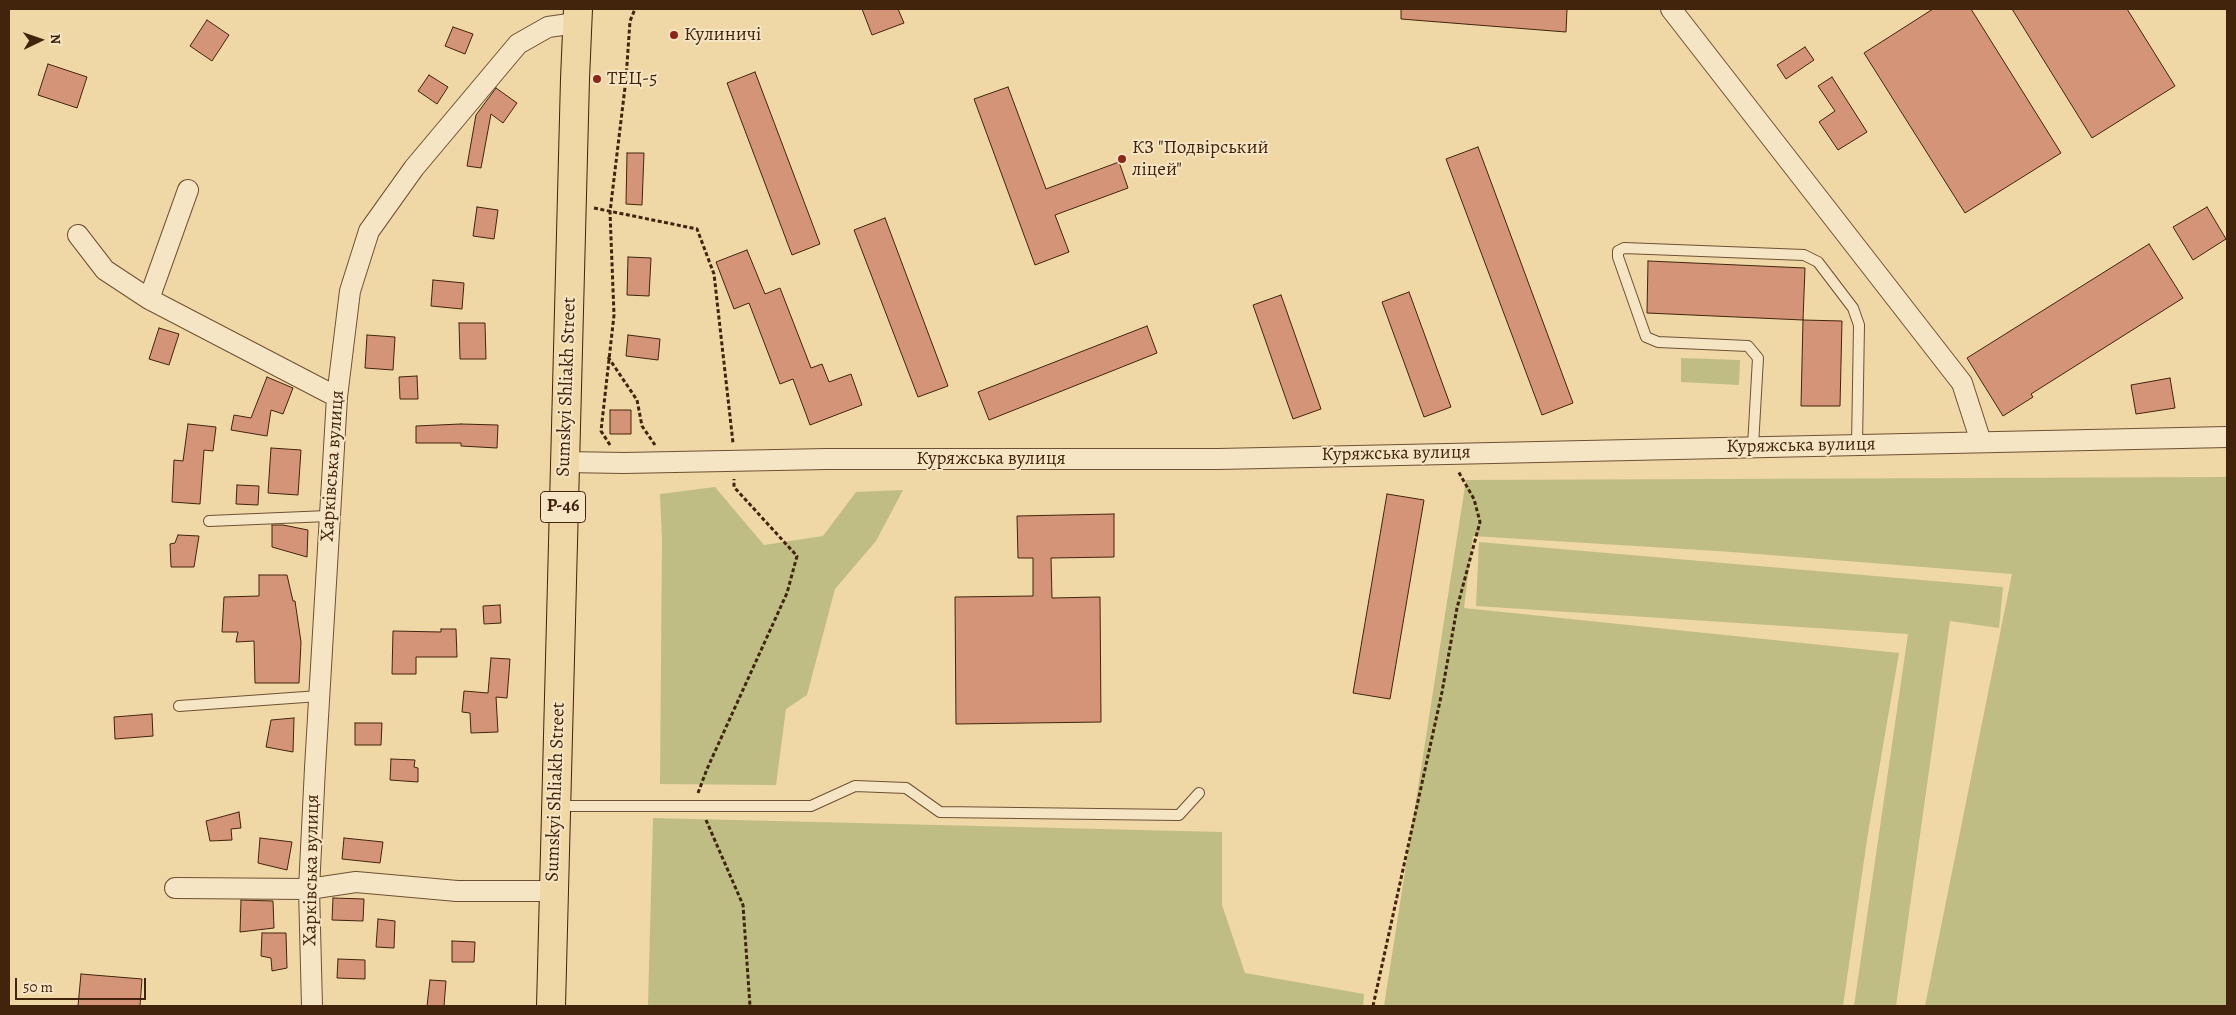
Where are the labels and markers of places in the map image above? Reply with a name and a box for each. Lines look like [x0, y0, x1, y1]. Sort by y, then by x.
place label: Кулиничі [684, 24, 761, 46]
marker: Кулиничі [668, 29, 680, 41]
place label: ТЕЦ-5 [607, 68, 658, 90]
marker: ТЕЦ-5 [591, 73, 603, 85]
place label: КЗ "Подвірський ліцей" [1132, 137, 1269, 181]
marker: КЗ "Подвірський ліцей" [1116, 153, 1128, 165]

